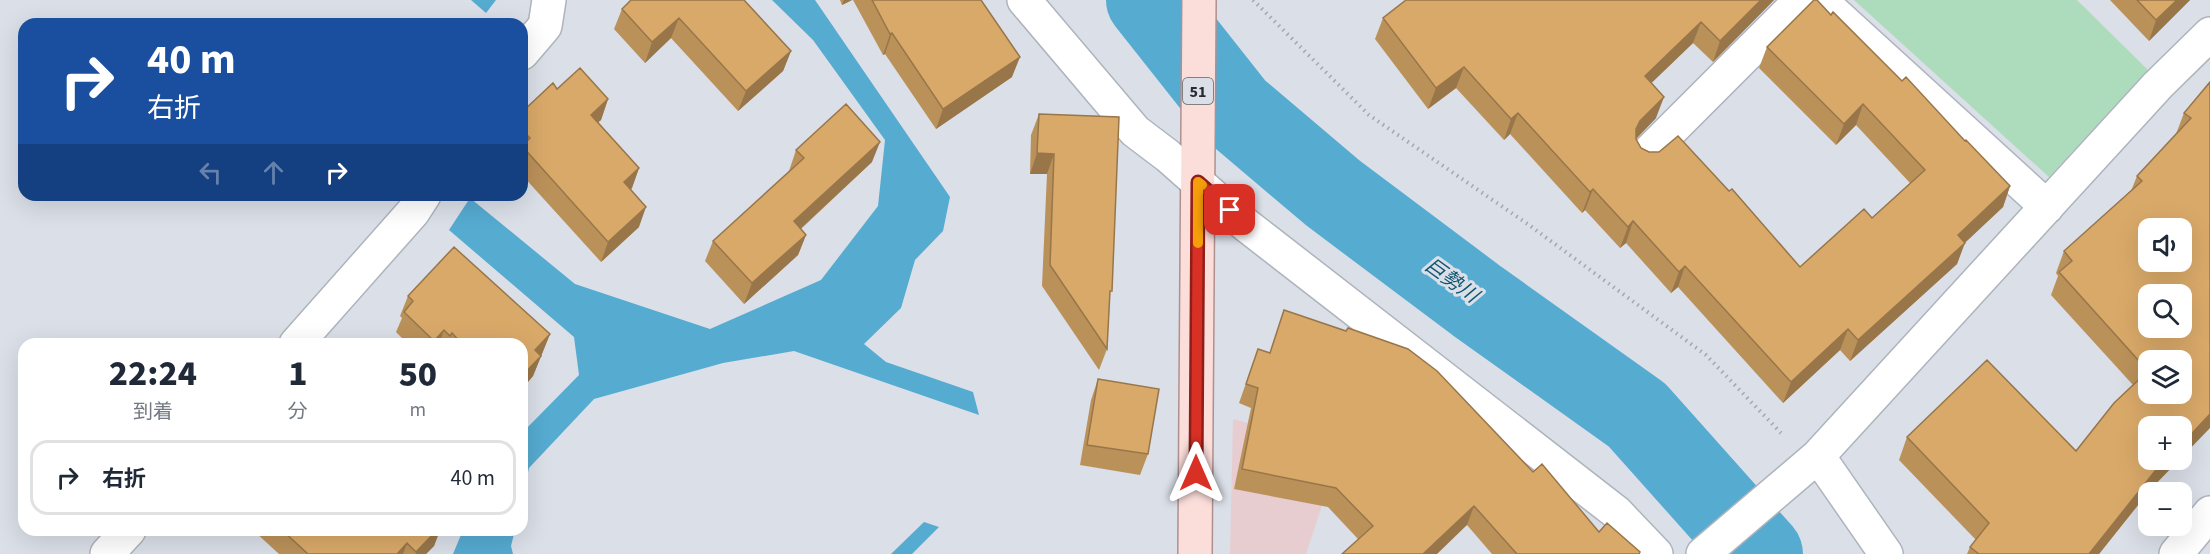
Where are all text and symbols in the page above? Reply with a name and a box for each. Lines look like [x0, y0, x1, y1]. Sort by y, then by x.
text: 40 m [147, 30, 236, 90]
icon: right [48, 42, 126, 120]
road number: 51 [1183, 78, 1213, 104]
text: 右折 [147, 89, 201, 128]
icon: left [194, 156, 227, 189]
icon: ahead [257, 156, 290, 189]
icon: right [320, 156, 353, 189]
pin [1204, 184, 1255, 235]
icon: arrive [1213, 193, 1246, 226]
map controls [2138, 218, 2192, 536]
button: sound [2138, 218, 2192, 272]
water label: 巨勢川 [1419, 252, 1486, 311]
button: search [2138, 284, 2192, 338]
text: 22:24 [109, 348, 197, 399]
text: 1 [288, 348, 307, 399]
text: 50 [399, 349, 437, 400]
button: layers [2138, 350, 2192, 404]
text: m [410, 396, 426, 424]
text: 到着 [133, 398, 173, 426]
text: 分 [288, 398, 308, 426]
button: + [2138, 416, 2192, 470]
position arrow [1164, 441, 1228, 505]
icon: right [51, 461, 84, 494]
text: 40 m [450, 462, 495, 494]
text: 右折 [102, 463, 146, 495]
button: − [2138, 482, 2192, 536]

